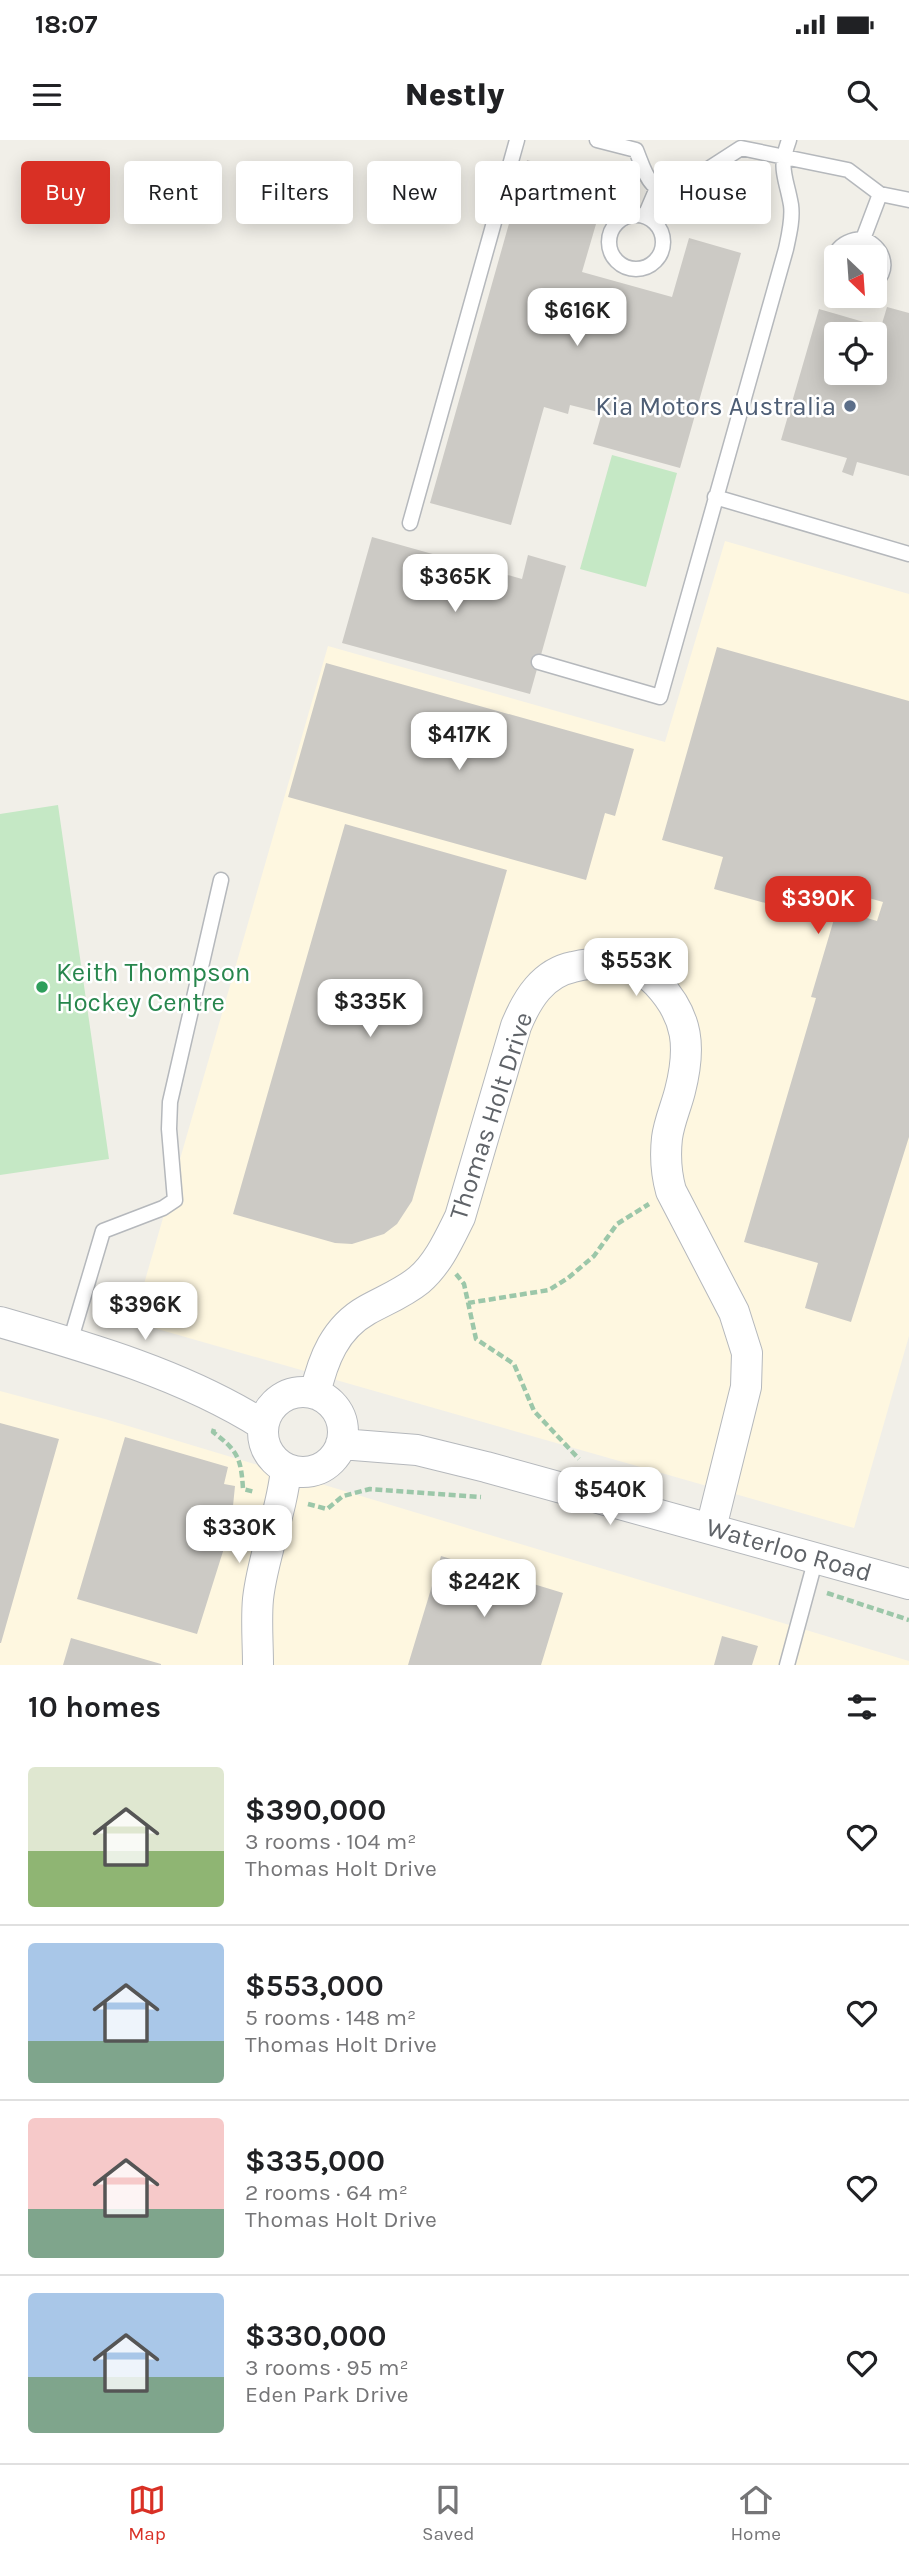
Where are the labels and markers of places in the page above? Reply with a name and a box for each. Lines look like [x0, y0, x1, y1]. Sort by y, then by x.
pin: $616K [528, 288, 626, 348]
place label: Kia Motors Australia [595, 391, 836, 422]
marker: Kia Motors Australia [842, 398, 858, 414]
pin: $365K [406, 554, 504, 614]
pin: $417K [410, 712, 508, 772]
pin: $390K [769, 876, 867, 936]
pin: $553K [587, 938, 685, 998]
place label: Keith Thompson Hockey Centre [56, 957, 251, 1018]
marker: Keith Thompson Hockey Centre [34, 979, 50, 995]
pin: $335K [321, 979, 419, 1039]
pin: $396K [96, 1282, 194, 1342]
pin: $540K [561, 1468, 659, 1527]
pin: $330K [190, 1506, 288, 1565]
pin: $242K [435, 1560, 533, 1619]

